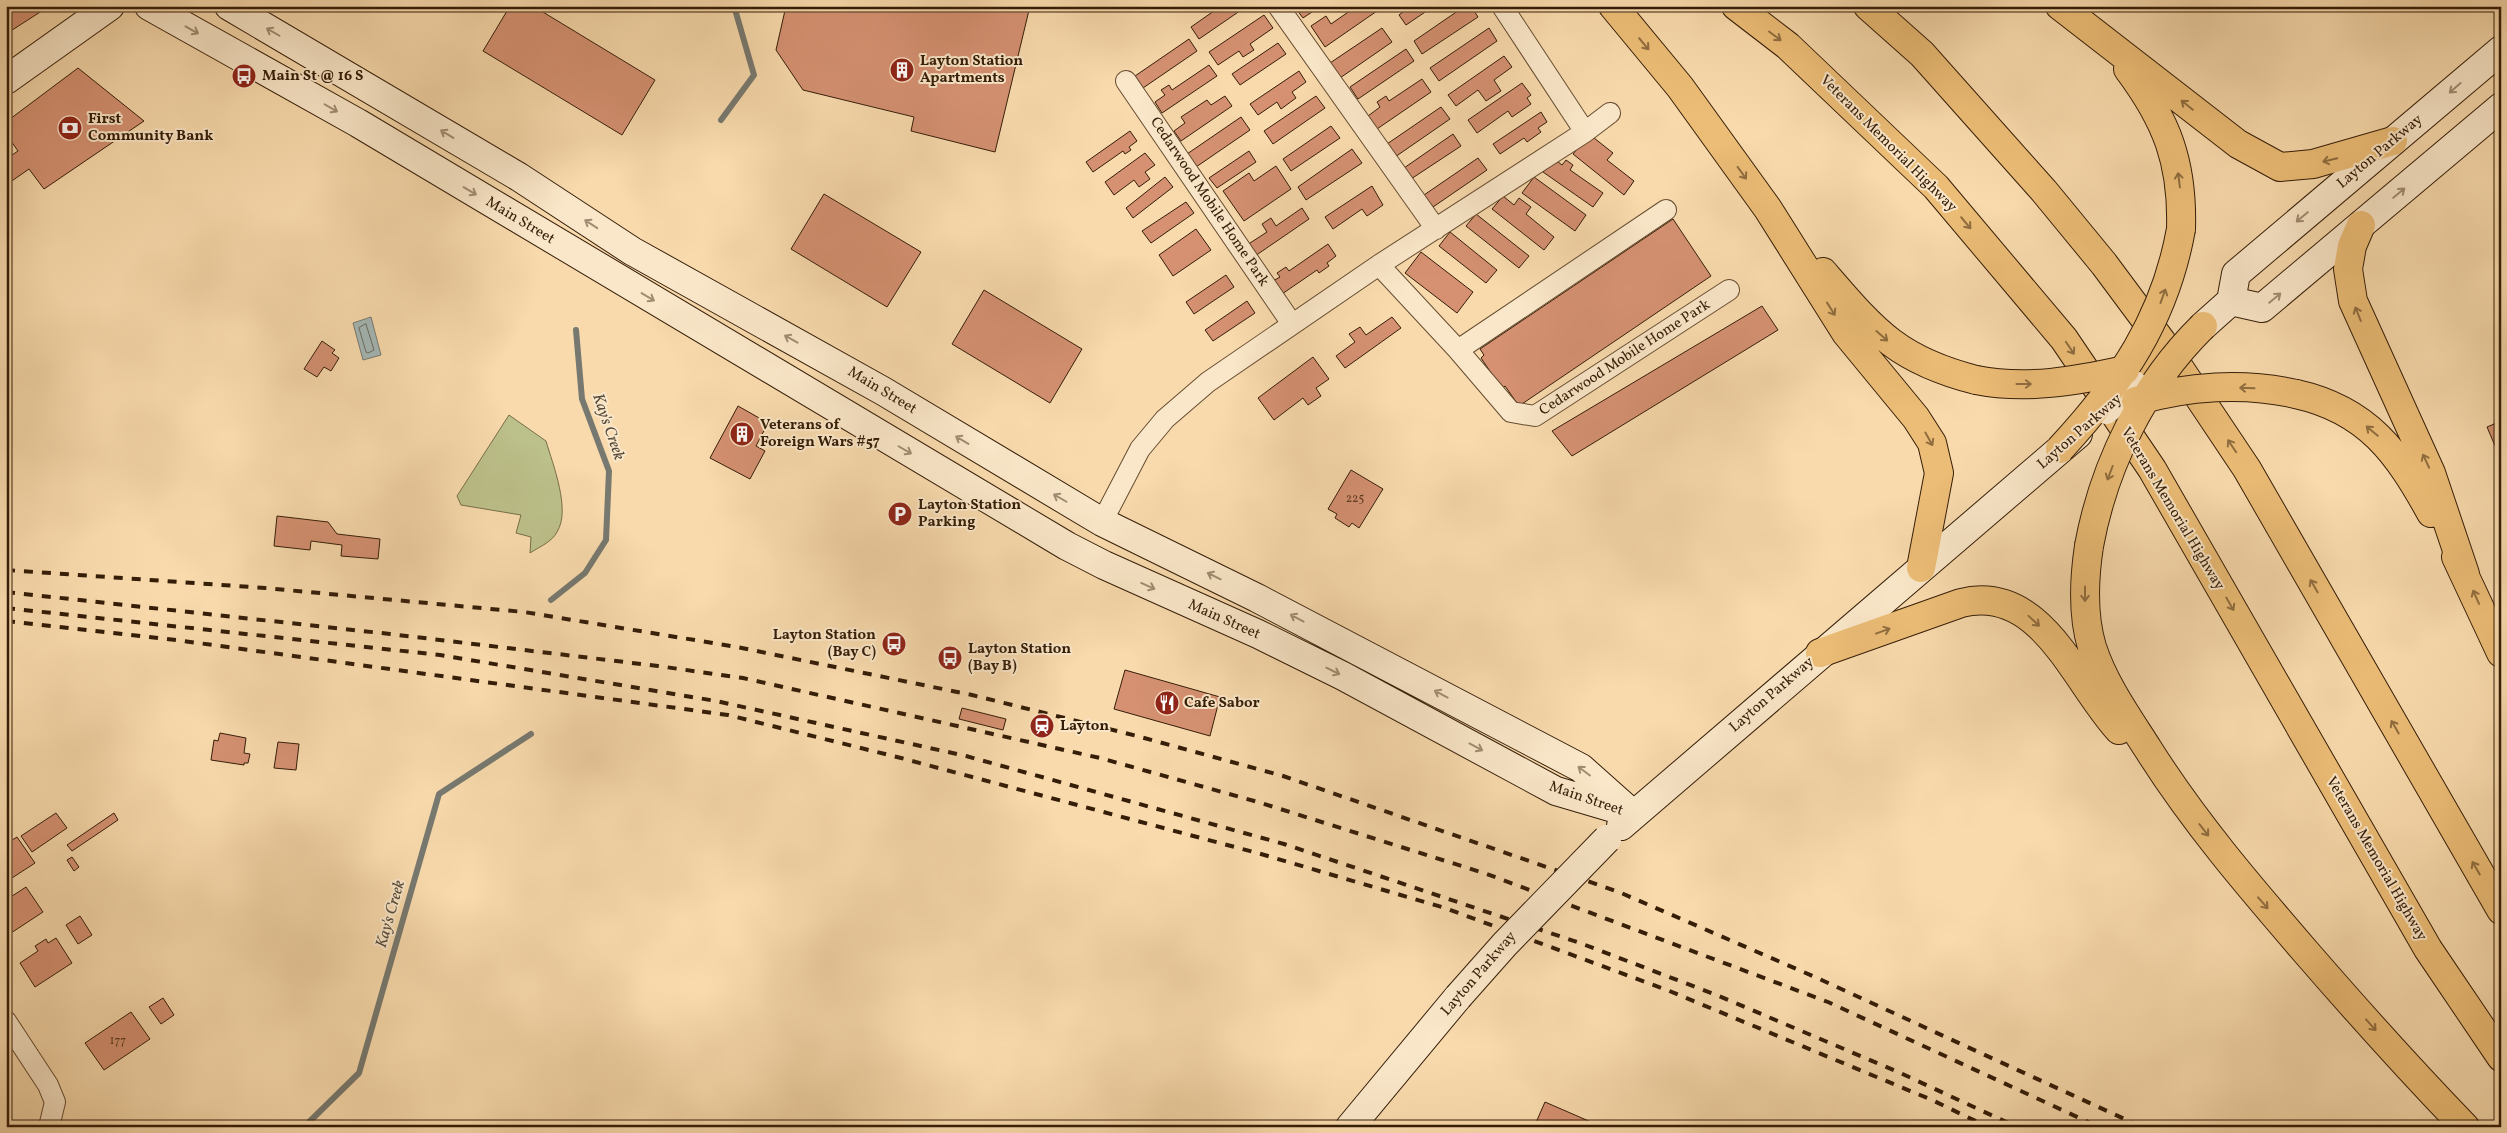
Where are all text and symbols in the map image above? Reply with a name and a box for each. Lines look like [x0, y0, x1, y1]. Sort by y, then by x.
one-way arrow [184, 25, 199, 35]
one-way arrow [267, 26, 281, 36]
one-way arrow [1768, 31, 1782, 41]
one-way arrow [1639, 37, 1650, 50]
place label: Layton Station Apartments [920, 51, 1023, 89]
building icon: Layton Station Apartments [889, 57, 915, 83]
bus stop icon: Main St @ 16 S [231, 63, 257, 89]
place label: Main St @ 16 S [262, 66, 364, 87]
street label: Veterans Memorial Highway [1815, 71, 1961, 217]
one-way arrow [2449, 83, 2462, 94]
one-way arrow [2181, 99, 2194, 110]
one-way arrow [323, 103, 338, 113]
place label: First Community Bank [88, 109, 213, 147]
street label: Layton Parkway [2333, 110, 2427, 194]
street label: Cedarwood Mobile Home Park [1144, 113, 1274, 291]
bank icon: First Community Bank [57, 115, 83, 141]
one-way arrow [441, 129, 455, 139]
one-way arrow [2322, 156, 2338, 165]
one-way arrow [1737, 166, 1747, 180]
one-way arrow [2174, 173, 2184, 189]
one-way arrow [463, 187, 477, 197]
one-way arrow [2392, 187, 2405, 198]
street label: Main Street [481, 192, 559, 250]
one-way arrow [2296, 212, 2309, 223]
one-way arrow [1960, 216, 1971, 229]
one-way arrow [585, 219, 599, 229]
one-way arrow [2159, 289, 2168, 304]
one-way arrow [2268, 292, 2281, 304]
one-way arrow [641, 293, 655, 303]
street label: Cedarwood Mobile Home Park [1535, 295, 1715, 421]
one-way arrow [1826, 302, 1836, 316]
one-way arrow [2352, 307, 2362, 322]
one-way arrow [1875, 331, 1888, 342]
one-way arrow [784, 334, 799, 344]
one-way arrow [2065, 340, 2075, 354]
street label: Main Street [843, 362, 921, 420]
one-way arrow [2016, 379, 2032, 389]
one-way arrow [2240, 383, 2256, 392]
street label: Layton Parkway [2033, 389, 2127, 475]
water label: Kay's Creek [586, 391, 630, 464]
place label: Veterans of Foreign Wars #57 [760, 415, 880, 453]
building icon: Veterans of Foreign Wars #57 [729, 421, 755, 447]
street label: Veterans Memorial Highway [2115, 424, 2229, 594]
one-way arrow [2366, 426, 2379, 437]
one-way arrow [1924, 431, 1934, 446]
one-way arrow [956, 434, 970, 444]
one-way arrow [2227, 440, 2237, 454]
one-way arrow [897, 446, 911, 456]
one-way arrow [2420, 454, 2430, 469]
one-way arrow [2104, 465, 2114, 480]
house number: 225 [1346, 491, 1365, 507]
one-way arrow [1054, 492, 1068, 502]
place label: Layton Station Parking [918, 495, 1021, 533]
parking icon: Layton Station Parking [887, 501, 913, 527]
one-way arrow [1206, 571, 1221, 581]
one-way arrow [2309, 580, 2319, 594]
one-way arrow [1140, 581, 1155, 591]
one-way arrow [2080, 586, 2090, 602]
one-way arrow [2470, 590, 2480, 605]
street label: Main Street [1184, 595, 1264, 645]
one-way arrow [2225, 597, 2235, 611]
one-way arrow [1290, 613, 1305, 623]
one-way arrow [2028, 615, 2041, 627]
place label: Layton Station (Bay C) [773, 625, 876, 663]
one-way arrow [1874, 626, 1890, 635]
bus stop icon: Layton Station (Bay C) [881, 631, 907, 657]
place label: Layton Station (Bay B) [968, 639, 1071, 677]
bus stop icon: Layton Station (Bay B) [937, 645, 963, 671]
street label: Layton Parkway [1725, 652, 1819, 738]
one-way arrow [1325, 667, 1340, 676]
one-way arrow [1434, 689, 1449, 698]
restaurant icon: Cafe Sabor [1154, 690, 1180, 716]
place label: Cafe Sabor [1184, 693, 1260, 714]
station icon: Layton [1029, 713, 1055, 739]
place label: Layton [1060, 716, 1109, 737]
one-way arrow [2390, 721, 2400, 735]
one-way arrow [1469, 742, 1484, 752]
one-way arrow [1578, 766, 1591, 777]
street label: Veterans Memorial Highway [2320, 773, 2432, 945]
street label: Main Street [1546, 776, 1626, 822]
one-way arrow [2199, 823, 2209, 837]
one-way arrow [2471, 861, 2481, 876]
water label: Kay's Creek [371, 877, 411, 950]
one-way arrow [2258, 896, 2269, 909]
street label: Layton Parkway [1436, 927, 1522, 1021]
one-way arrow [2365, 1019, 2376, 1032]
house number: 177 [110, 1033, 126, 1049]

